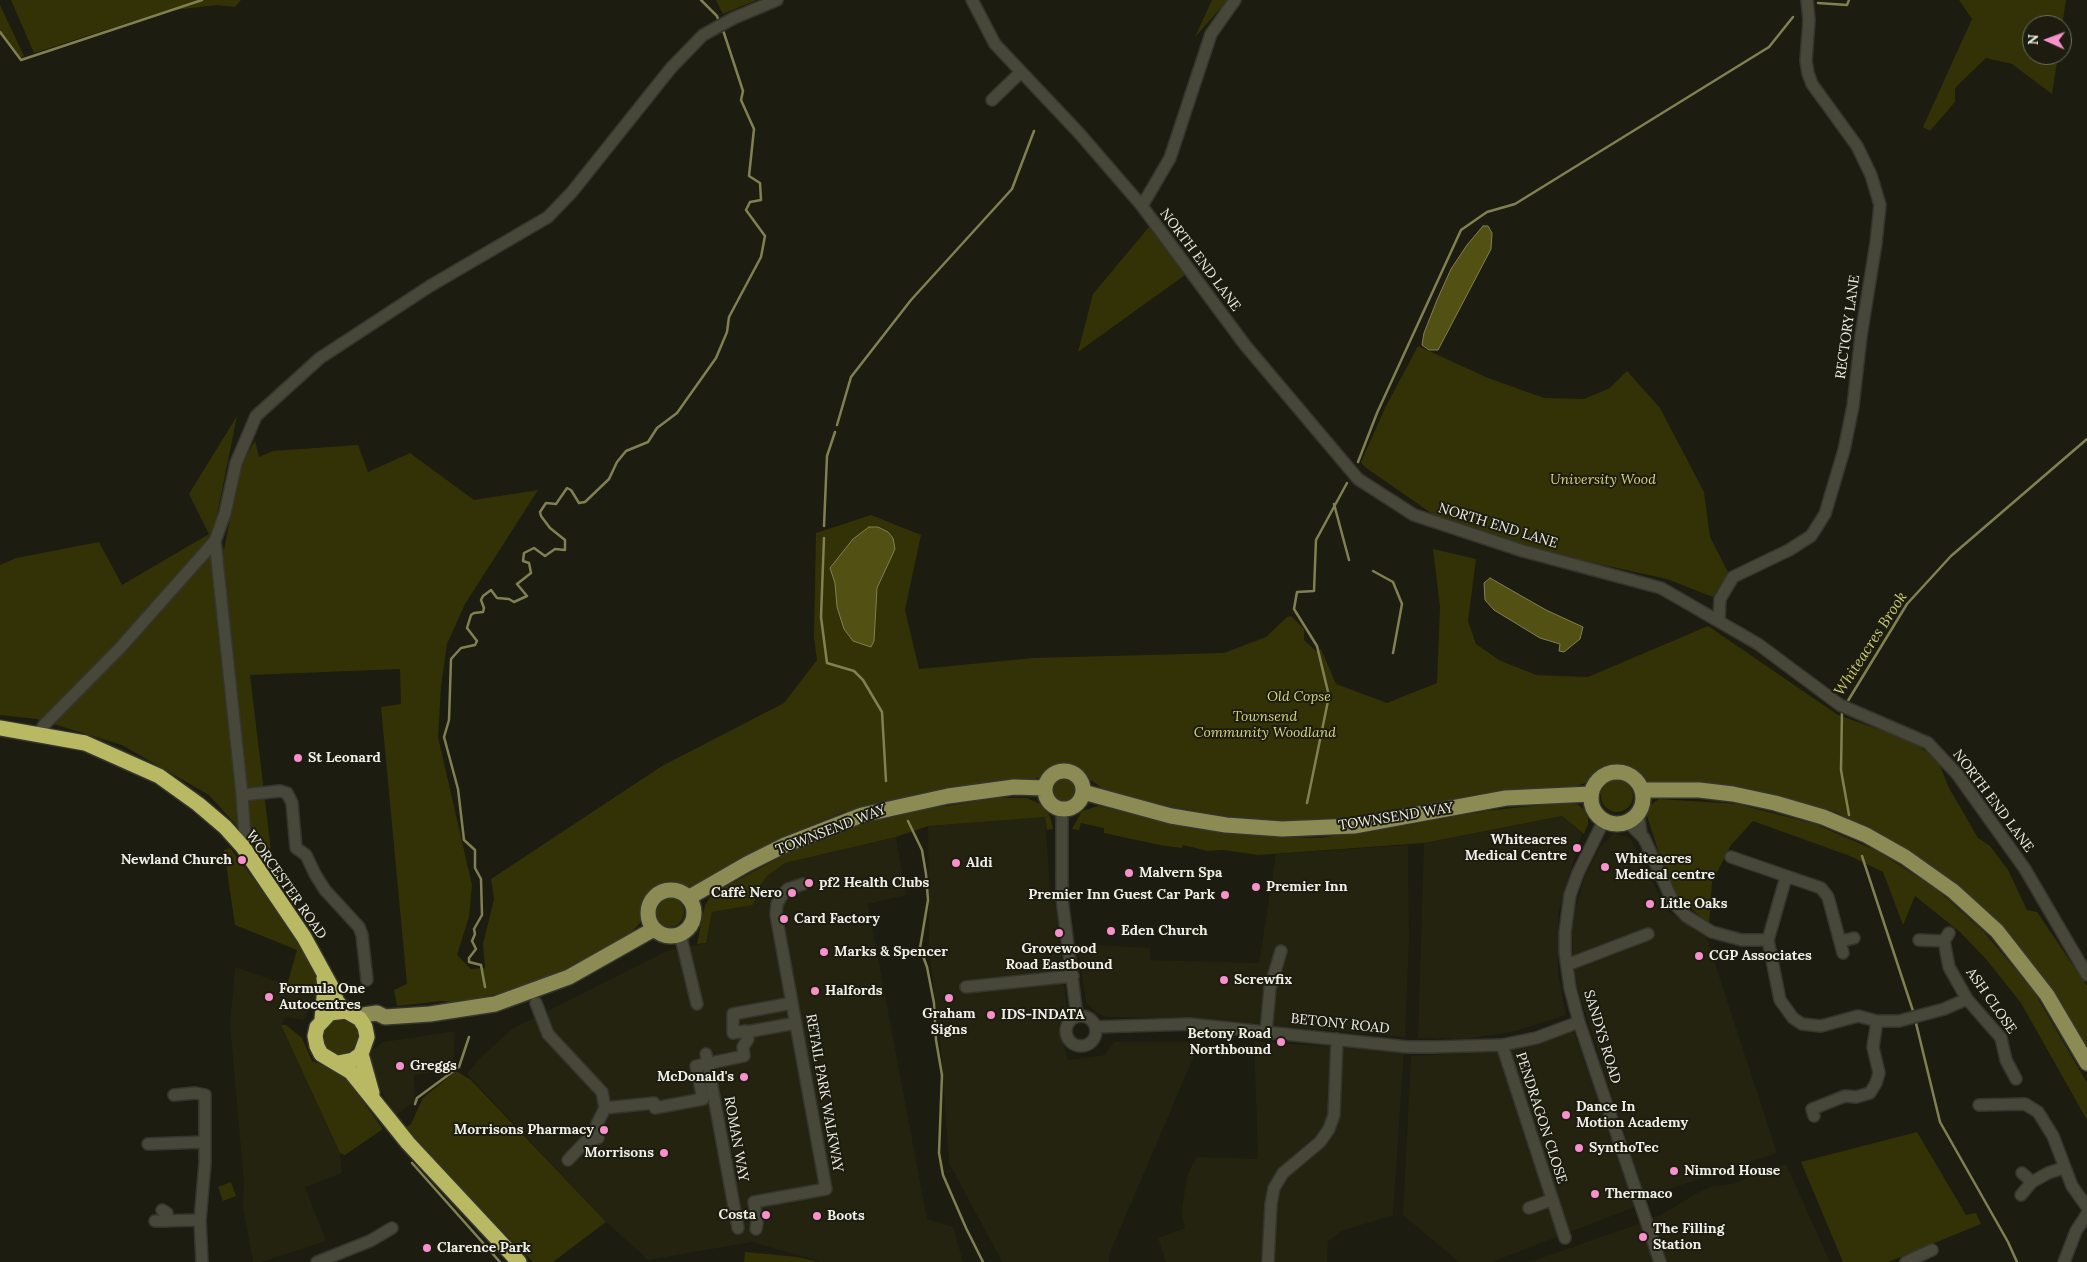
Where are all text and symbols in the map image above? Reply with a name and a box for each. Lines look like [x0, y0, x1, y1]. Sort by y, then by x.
north arrow [2022, 15, 2072, 65]
text: N [2024, 34, 2042, 45]
street label: NORTH END LANE [1156, 205, 1244, 315]
street label: RECTORY LANE [1832, 274, 1864, 380]
park label: University Wood [1550, 472, 1656, 488]
street label: NORTH END LANE [1436, 500, 1560, 552]
water label: Whiteacres Brook [1831, 589, 1911, 699]
park label: Old Copse [1267, 689, 1331, 705]
park label: Townsend Community Woodland [1194, 709, 1336, 742]
street label: NORTH END LANE [1949, 746, 2037, 856]
place label: St Leonard [308, 750, 381, 766]
marker: St Leonard [292, 752, 304, 764]
street label: TOWNSEND WAY [1337, 800, 1455, 834]
street label: TOWNSEND WAY [774, 801, 888, 859]
street label: WORCESTER ROAD [242, 827, 330, 943]
place label: Whiteacres Medical Centre [1465, 832, 1567, 864]
marker: Whiteacres Medical Centre [1571, 842, 1583, 854]
place label: Whiteacres Medical centre [1615, 851, 1715, 884]
place label: Newland Church [121, 852, 232, 868]
marker: Newland Church [236, 854, 248, 866]
place label: Aldi [966, 855, 993, 871]
marker: Aldi [950, 857, 962, 869]
marker: Whiteacres Medical centre [1599, 861, 1611, 873]
place label: Malvern Spa [1139, 865, 1222, 881]
marker: Malvern Spa [1123, 867, 1135, 879]
place label: pf2 Health Clubs [819, 875, 929, 891]
marker: pf2 Health Clubs [803, 877, 815, 889]
place label: Premier Inn [1266, 879, 1348, 895]
marker: Premier Inn [1250, 881, 1262, 893]
place label: Caffè Nero [711, 885, 782, 901]
marker: Caffè Nero [786, 887, 798, 899]
place label: Premier Inn Guest Car Park [1028, 887, 1215, 903]
marker: Premier Inn Guest Car Park [1219, 889, 1231, 901]
place label: Litle Oaks [1660, 896, 1727, 912]
marker: Litle Oaks [1644, 898, 1656, 910]
place label: Card Factory [794, 911, 880, 927]
marker: Card Factory [778, 913, 790, 925]
place label: Eden Church [1121, 923, 1208, 939]
marker: Eden Church [1105, 925, 1117, 937]
marker: Grovewood Road Eastbound [1053, 927, 1065, 939]
place label: Grovewood Road Eastbound [1005, 941, 1113, 974]
place label: Marks & Spencer [834, 944, 948, 960]
marker: Marks & Spencer [818, 946, 830, 958]
place label: CGP Associates [1709, 948, 1812, 964]
marker: CGP Associates [1693, 950, 1705, 962]
street label: ASH CLOSE [1962, 965, 2020, 1037]
place label: Screwfix [1234, 972, 1292, 988]
marker: Screwfix [1218, 974, 1230, 986]
place label: Formula One Autocentres [279, 981, 365, 1014]
place label: Halfords [825, 983, 883, 999]
marker: Halfords [809, 985, 821, 997]
street label: SANDYS ROAD [1580, 988, 1624, 1086]
marker: Formula One Autocentres [263, 991, 275, 1003]
marker: Graham Signs [943, 992, 955, 1004]
place label: Graham Signs [922, 1006, 976, 1038]
place label: IDS-INDATA [1001, 1007, 1084, 1023]
marker: IDS-INDATA [985, 1009, 997, 1021]
street label: BETONY ROAD [1290, 1010, 1390, 1038]
street label: RETAIL PARK WALKWAY [802, 1013, 846, 1173]
place label: Betony Road Northbound [1187, 1026, 1271, 1058]
marker: Betony Road Northbound [1275, 1036, 1287, 1048]
street label: PENDRAGON CLOSE [1512, 1050, 1570, 1186]
place label: Greggs [410, 1058, 457, 1074]
marker: Greggs [394, 1060, 406, 1072]
place label: McDonald's [657, 1069, 734, 1085]
marker: McDonald's [738, 1071, 750, 1083]
street label: ROMAN WAY [720, 1095, 752, 1183]
place label: Dance In Motion Academy [1576, 1099, 1688, 1132]
marker: Dance In Motion Academy [1560, 1109, 1572, 1121]
place label: Morrisons Pharmacy [454, 1122, 594, 1138]
marker: Morrisons Pharmacy [598, 1124, 610, 1136]
place label: SynthoTec [1589, 1140, 1659, 1156]
marker: SynthoTec [1573, 1142, 1585, 1154]
place label: Morrisons [584, 1145, 654, 1161]
marker: Morrisons [658, 1147, 670, 1159]
place label: Nimrod House [1684, 1163, 1780, 1179]
marker: Nimrod House [1668, 1165, 1680, 1177]
place label: Thermaco [1605, 1186, 1672, 1202]
marker: Thermaco [1589, 1188, 1601, 1200]
place label: Costa [719, 1207, 756, 1223]
place label: Boots [827, 1208, 865, 1224]
marker: Costa [760, 1209, 772, 1221]
marker: Boots [811, 1210, 823, 1222]
place label: The Filling Station [1653, 1221, 1724, 1254]
marker: The Filling Station [1637, 1231, 1649, 1243]
place label: Clarence Park [437, 1240, 531, 1256]
marker: Clarence Park [421, 1242, 433, 1254]

